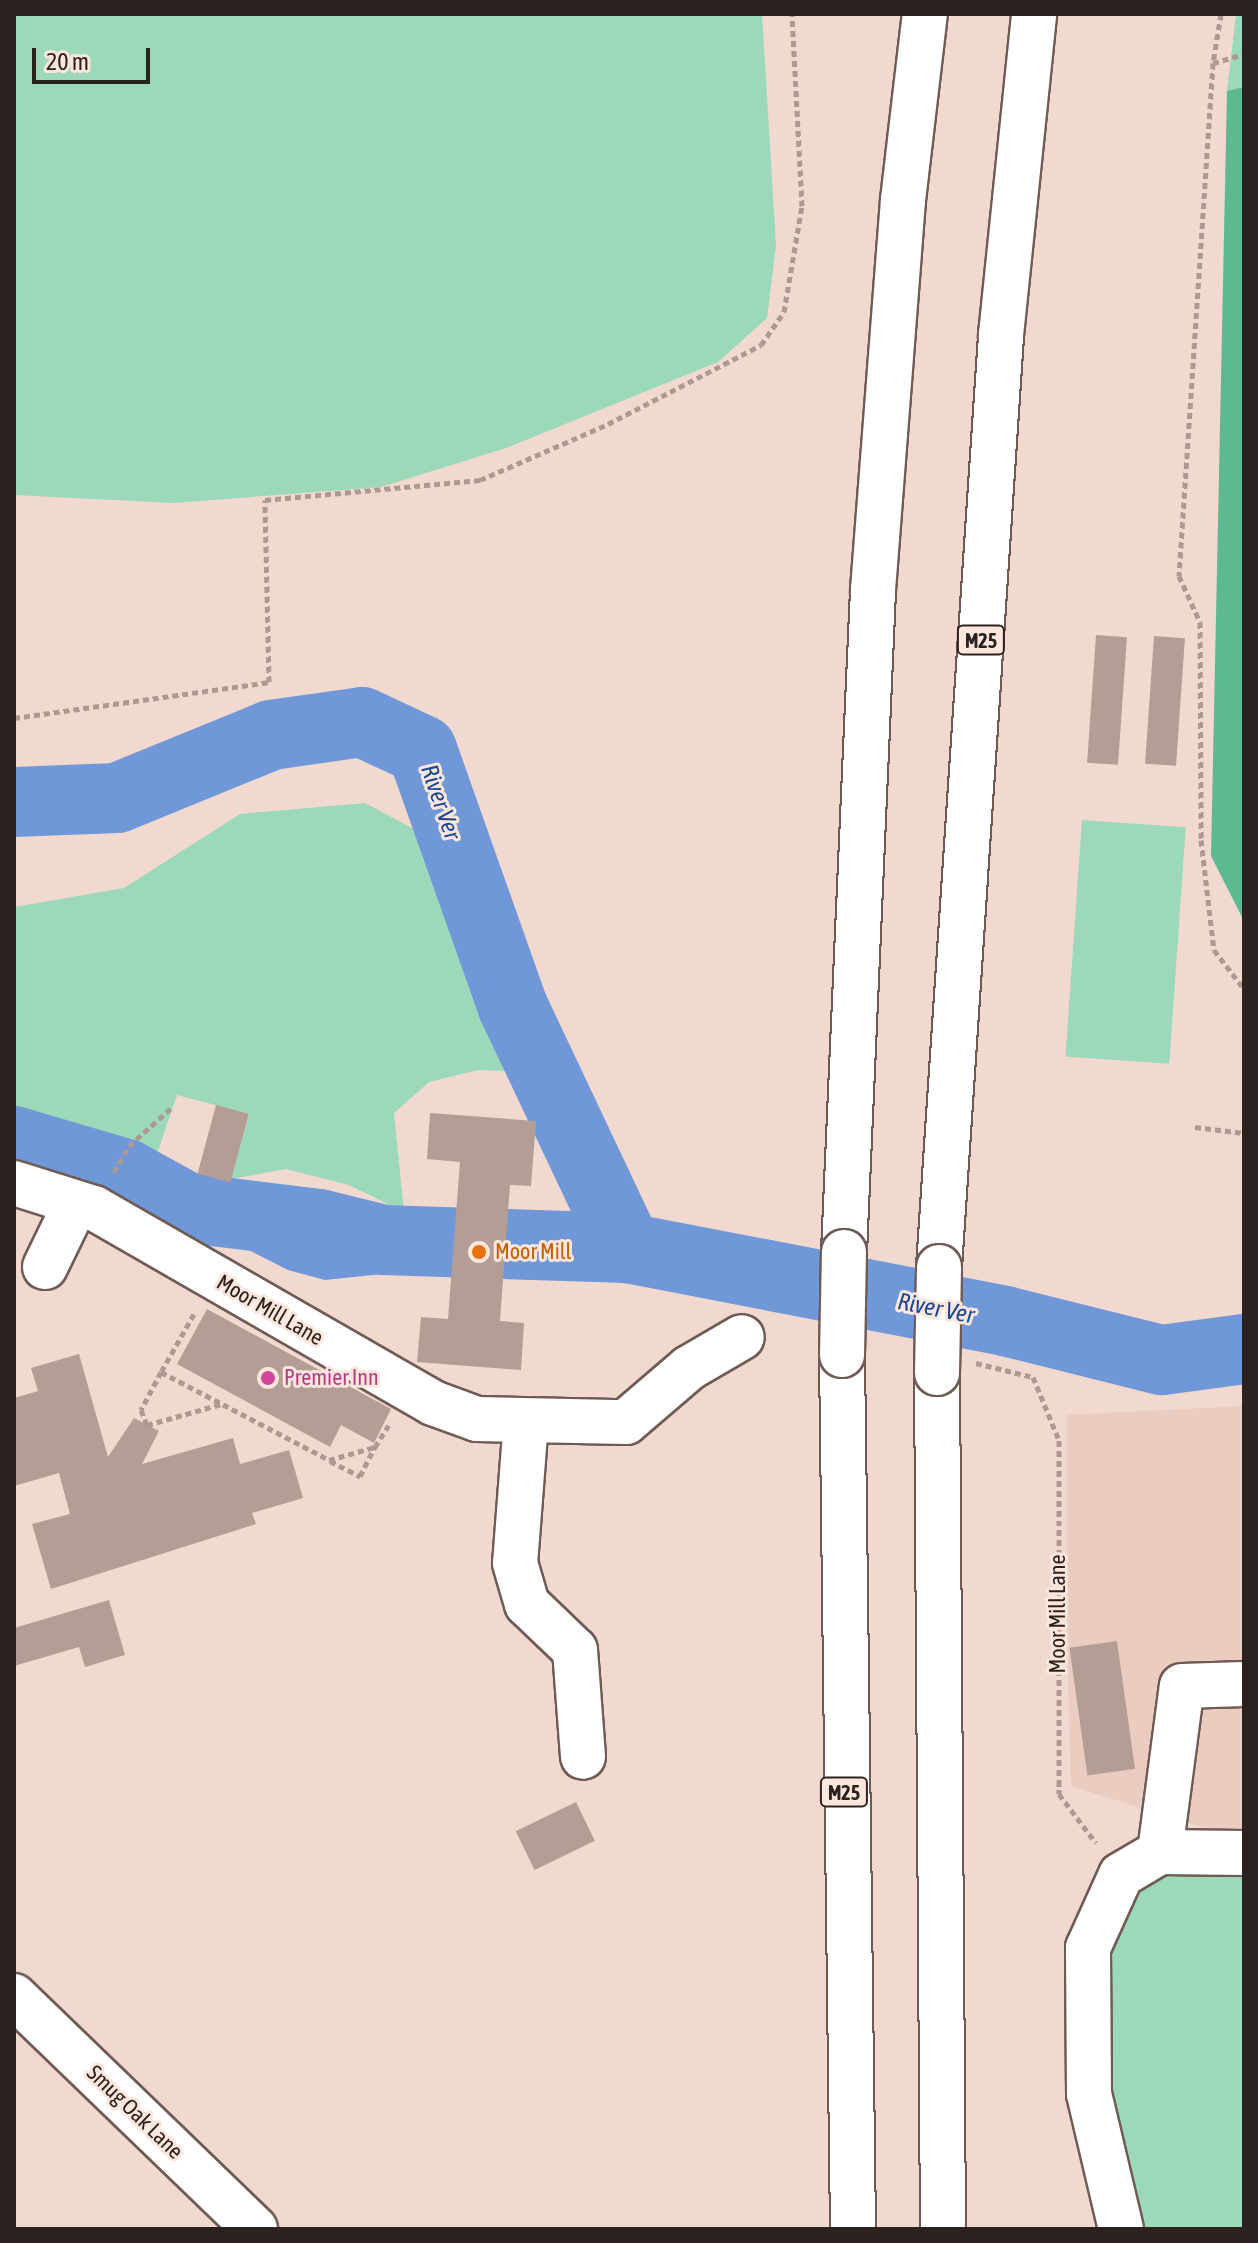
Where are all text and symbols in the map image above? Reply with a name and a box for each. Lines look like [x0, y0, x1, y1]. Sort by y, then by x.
scale bar [36, 32, 154, 82]
text: 20 m [46, 48, 89, 75]
road number: M25 [955, 624, 1007, 656]
water label: River Ver [415, 761, 467, 843]
place label: Moor Mill [495, 1239, 571, 1265]
marker: Moor Mill [470, 1243, 488, 1261]
street label: Moor Mill Lane [212, 1269, 328, 1351]
water label: River Ver [895, 1286, 977, 1330]
place label: Premier Inn [284, 1365, 379, 1391]
marker: Premier Inn [259, 1369, 277, 1387]
street label: Moor Mill Lane [1045, 1555, 1071, 1673]
road number: M25 [818, 1776, 870, 1808]
street label: Smug Oak Lane [81, 2060, 189, 2164]

